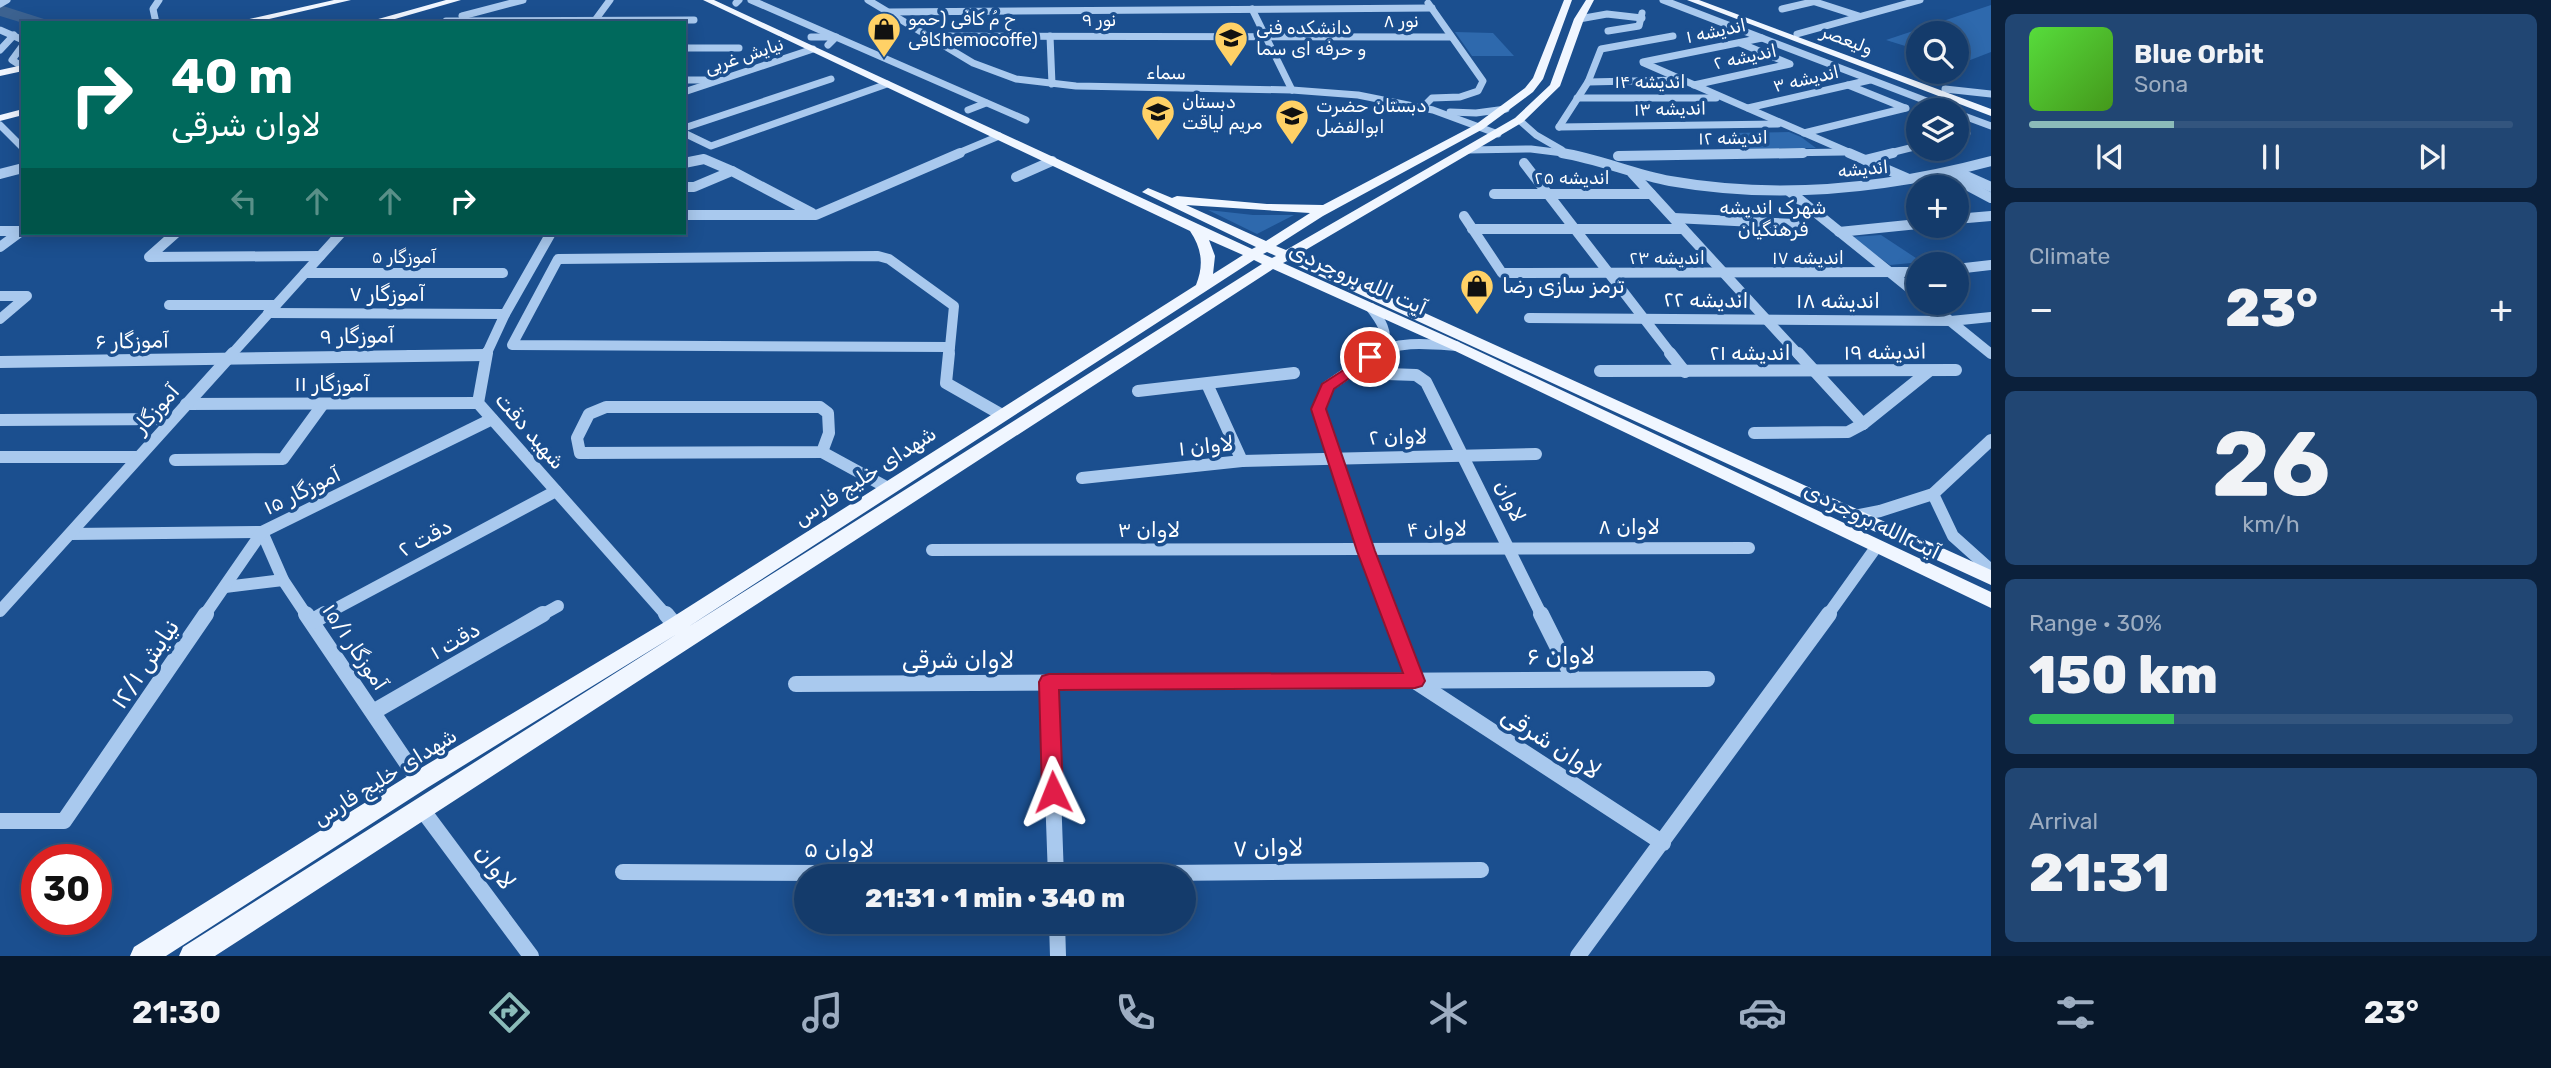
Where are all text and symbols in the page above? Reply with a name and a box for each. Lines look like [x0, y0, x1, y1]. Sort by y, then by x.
place label: حِ مُ کافی (حمو کافیhemocoffe) [908, 8, 1038, 51]
street label: نور ۹ [1082, 9, 1116, 31]
shop icon: حِ مُ کافی (حمو کافیhemocoffe) [865, 10, 903, 59]
street label: نور ۸ [1383, 10, 1419, 32]
street label: اندیشه ۱ [1684, 14, 1748, 48]
place label: دانشکده فنی و حرفه ای سما [1256, 17, 1366, 60]
school or university icon: دانشکده فنی و حرفه ای سما [1212, 19, 1250, 68]
street label: ولیعصر [1817, 20, 1876, 60]
map controls [1906, 21, 1969, 315]
button: search [1906, 21, 1969, 84]
street label: نیایش غربی [702, 33, 786, 79]
text: Blue Orbit [2134, 39, 2264, 70]
street label: اندیشه ۲ [1711, 40, 1779, 74]
text: 40 m [171, 47, 293, 105]
icon: right [56, 49, 147, 140]
street label: اندیشه ۳ [1771, 61, 1841, 97]
street label: سماء [1146, 62, 1186, 84]
text: Sona [2134, 70, 2188, 98]
street label: اندیشه ۱۴ [1615, 71, 1685, 93]
place label: دبستان مریم لیاقت [1182, 91, 1262, 135]
school or university icon: دبستان مریم لیاقت [1139, 93, 1177, 142]
place label: دبستان حضرت ابوالفضل [1316, 95, 1426, 138]
school or university icon: دبستان حضرت ابوالفضل [1273, 97, 1311, 146]
street label: اندیشه ۱۳ [1634, 97, 1706, 121]
button: layers [1906, 98, 1969, 161]
text: لاوان شرقی [171, 106, 321, 144]
street label: اندیشه ۱۲ [1698, 126, 1768, 150]
icon: previous [2091, 138, 2129, 176]
icon: pause [2252, 138, 2290, 176]
icon: next [2413, 138, 2451, 176]
street label: اندیشه [1837, 156, 1889, 182]
street label: اندیشه ۲۵ [1534, 167, 1610, 189]
button: + [1906, 175, 1969, 238]
icon: left [225, 182, 263, 220]
icon: ahead [298, 182, 336, 220]
icon: ahead [371, 182, 409, 220]
icon: right [444, 182, 482, 220]
district label: شهرک اندیشه فرهنگیان [1719, 196, 1827, 241]
street label: آیت الله بروجردی [1285, 237, 1431, 321]
text: Climate [2029, 242, 2110, 270]
street label: آموزگار ۵ [371, 246, 437, 268]
street label: اندیشه ۲۳ [1629, 247, 1705, 269]
street label: اندیشه ۱۷ [1772, 247, 1844, 269]
button: − [1906, 252, 1969, 315]
shop icon: ترمز سازی رضا [1458, 267, 1496, 316]
place label: ترمز سازی رضا [1502, 273, 1625, 298]
text: 23° [2225, 277, 2318, 339]
street label: آموزگار ۷ [349, 281, 425, 306]
street label: اندیشه ۲۲ [1663, 286, 1749, 313]
text: − [2029, 286, 2054, 332]
text: + [2489, 286, 2513, 332]
street label: اندیشه ۱۸ [1796, 288, 1880, 313]
street label: آموزگار ۹ [319, 322, 395, 349]
street label: آموزگار ۶ [95, 327, 169, 354]
pin [1340, 327, 1400, 387]
icon: arrive [1351, 338, 1389, 376]
street label: اندیشه ۱۹ [1843, 338, 1927, 365]
street label: اندیشه ۲۱ [1709, 340, 1791, 365]
street label: آموزگار ۱۱ [294, 371, 370, 396]
street label: آموزگار [126, 379, 184, 440]
street label: شهید دقت [490, 387, 571, 474]
text: 26 [2212, 410, 2330, 518]
street label: شهدای خلیج فارس [789, 420, 942, 533]
street label: لاوان ۲ [1368, 423, 1428, 451]
street label: لاوان ۱ [1177, 430, 1235, 462]
street label: آموزگار ۱۵ [259, 461, 344, 520]
street label: لاوان [1489, 476, 1531, 526]
street label: آیت الله بروجردی [1800, 477, 1944, 565]
text: km/h [2242, 510, 2300, 538]
street label: دقت ۲ [394, 513, 456, 562]
street label: لاوان ۸ [1598, 514, 1660, 540]
street label: لاوان ۴ [1407, 515, 1467, 543]
street label: لاوان ۳ [1118, 517, 1180, 543]
street label: آموزگار ۱۵/۱ [317, 599, 393, 695]
text: Range · 30% [2029, 609, 2162, 637]
street label: نیایش ۱۲/۱ [105, 614, 185, 714]
street label: دقت ۱ [425, 616, 484, 665]
street label: لاوان ۶ [1527, 641, 1595, 671]
text: 150 km [2029, 644, 2218, 706]
street label: لاوان شرقی [902, 646, 1014, 674]
street label: لاوان شرقی [1496, 701, 1606, 785]
street label: شهدای خلیج فارس [308, 722, 462, 833]
position arrow [1016, 755, 1090, 829]
text: Arrival [2029, 807, 2098, 835]
street label: لاوان ۷ [1232, 833, 1304, 863]
street label: لاوان ۵ [804, 835, 874, 863]
street label: لاوان [469, 839, 521, 895]
text: 21:31 [2029, 842, 2170, 904]
speed limit sign: 30 [21, 844, 112, 935]
text: 21:31 · 1 min · 340 m [865, 883, 1125, 914]
icon: directions [485, 988, 534, 1037]
icon: music [798, 988, 847, 1037]
icon: phone [1111, 988, 1160, 1037]
icon: climate [1424, 988, 1473, 1037]
icon: car [1738, 988, 1787, 1037]
icon: filters [2051, 988, 2100, 1037]
text: 21:30 [132, 993, 221, 1031]
text: 23° [2364, 993, 2419, 1031]

